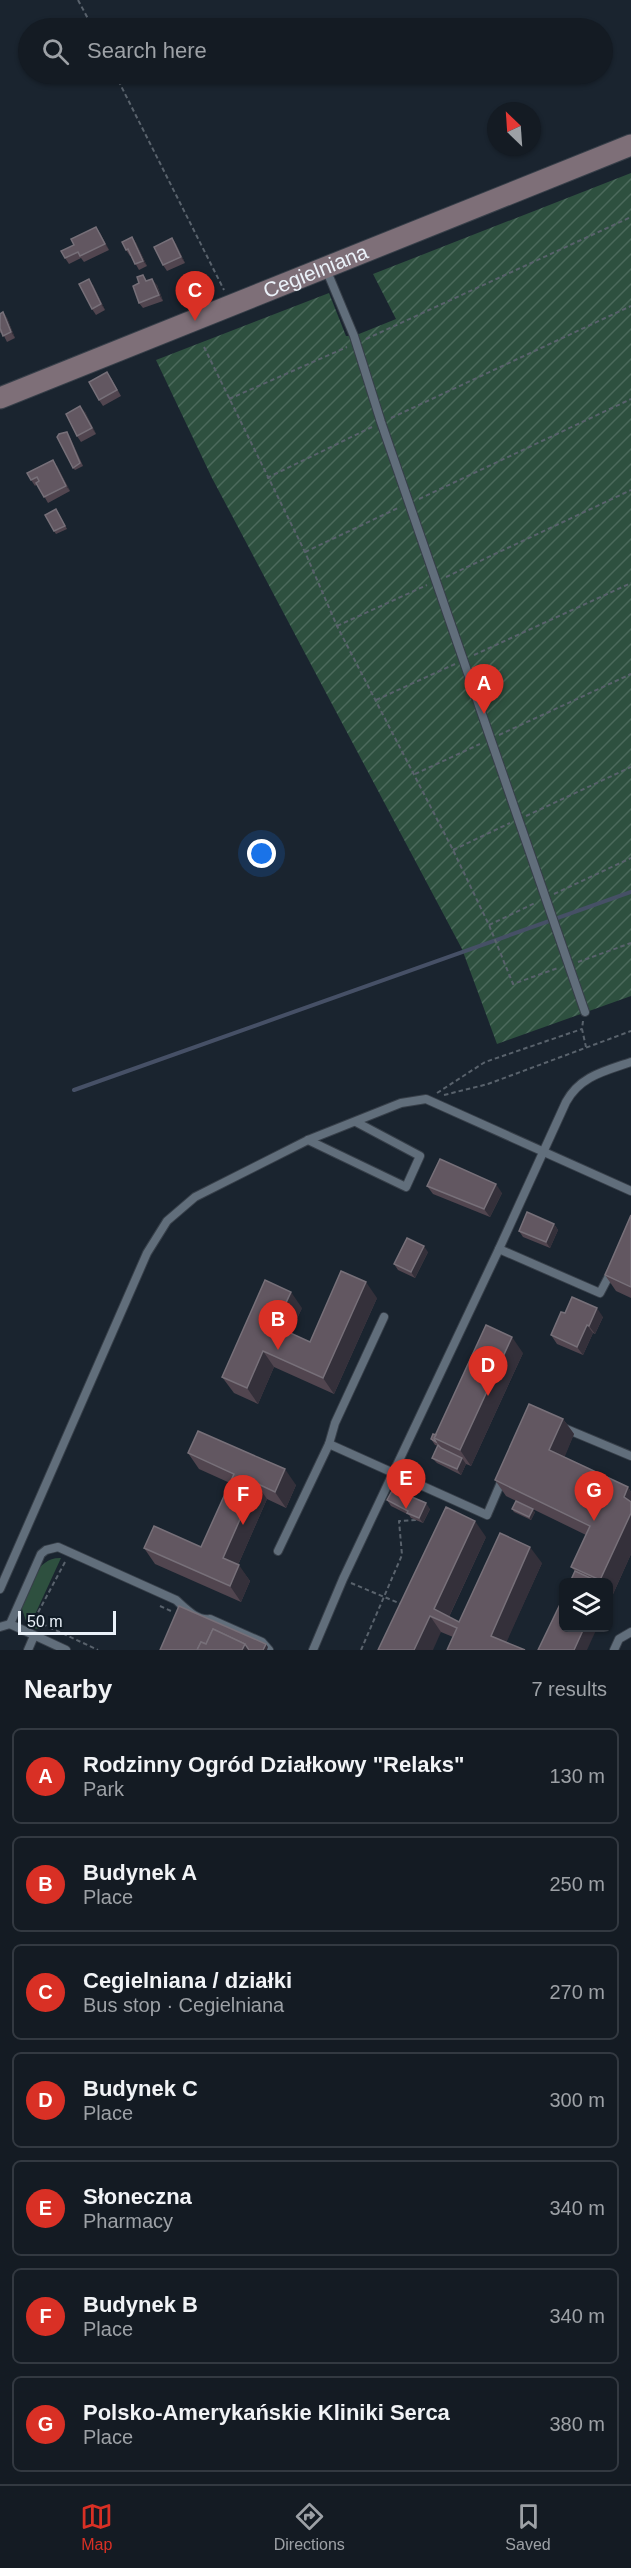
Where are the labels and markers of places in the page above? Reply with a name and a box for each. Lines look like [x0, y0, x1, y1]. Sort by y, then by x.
pin: C [176, 272, 214, 321]
pin: A [464, 664, 504, 714]
pin: B [258, 1300, 298, 1350]
pin: D [468, 1346, 508, 1396]
pin: E [386, 1460, 426, 1509]
pin: G [574, 1472, 614, 1521]
pin: F [224, 1476, 262, 1525]

